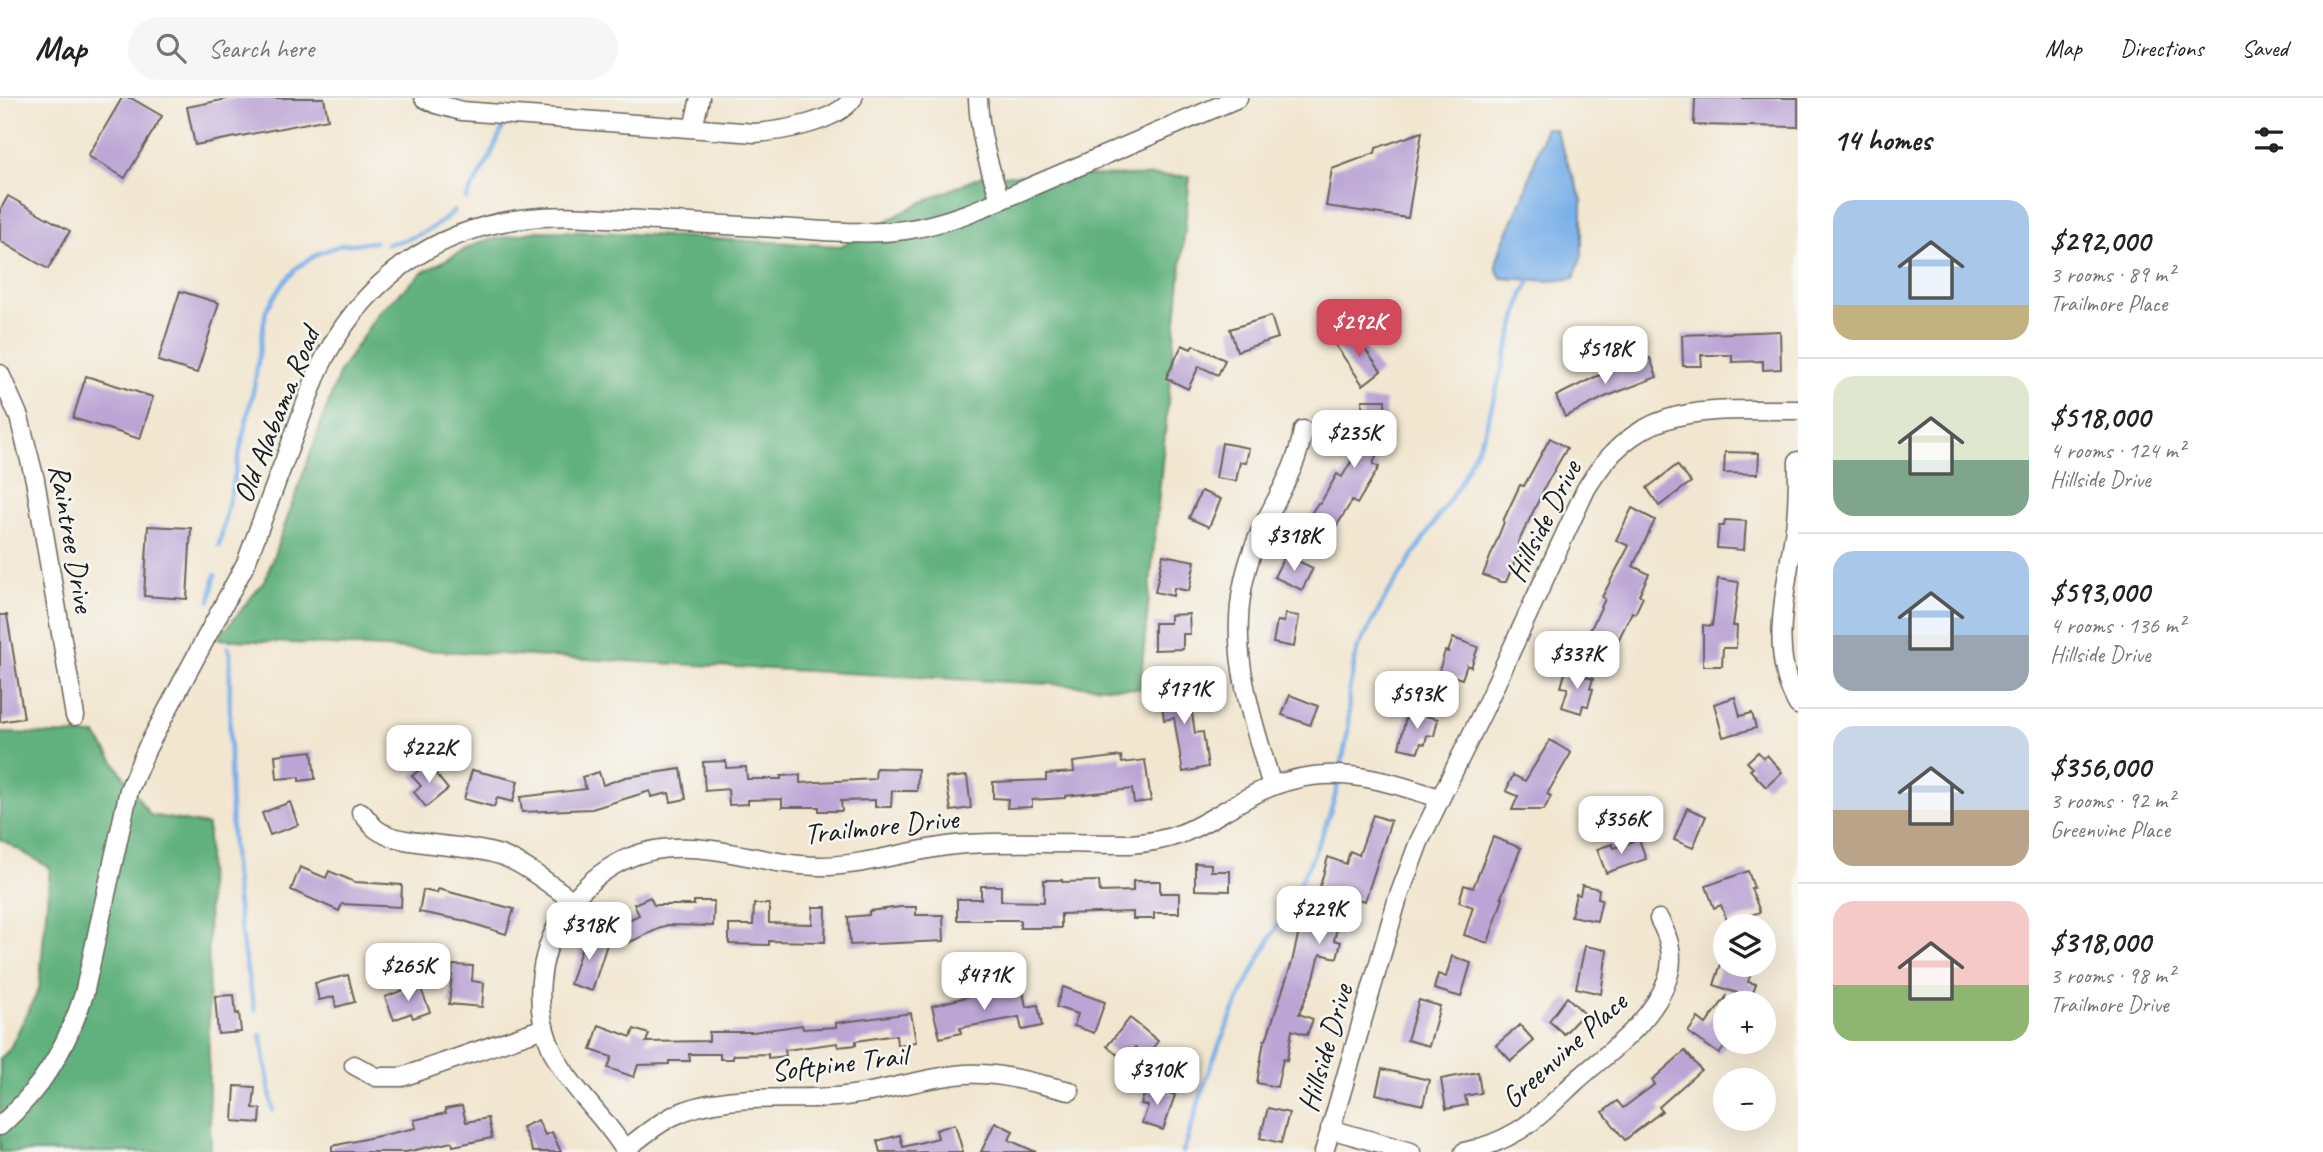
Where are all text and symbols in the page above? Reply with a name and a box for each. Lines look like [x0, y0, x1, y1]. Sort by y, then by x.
search box [128, 17, 618, 80]
text: Map [35, 27, 86, 69]
icon: search [152, 29, 190, 67]
text: Search here [208, 32, 314, 65]
text: Map [2045, 33, 2082, 63]
text: Directions [2120, 33, 2203, 63]
text: Saved [2241, 33, 2288, 63]
text: 14 homes [1833, 121, 1931, 159]
icon: filters [2250, 121, 2288, 159]
text: $292,000 [2050, 222, 2150, 260]
icon: home [1889, 228, 1973, 312]
text: 3 rooms · 89 m² [2050, 260, 2174, 289]
text: Trailmore Place [2050, 289, 2167, 318]
pin: $292K [1310, 300, 1408, 359]
text: $292K [1333, 307, 1385, 336]
street label: Old Alabama Road [224, 318, 330, 508]
pin: $518K [1556, 327, 1654, 386]
text: $518K [1579, 334, 1631, 363]
text: $518,000 [2050, 398, 2150, 436]
icon: home [1889, 404, 1973, 488]
pin: $235K [1305, 410, 1403, 470]
text: $235K [1328, 418, 1380, 447]
text: 4 rooms · 124 m² [2050, 436, 2185, 465]
street label: Hillside Drive [1496, 452, 1591, 588]
street label: Raintree Drive [40, 461, 104, 617]
text: Hillside Drive [2050, 465, 2150, 494]
pin: $318K [1245, 514, 1343, 573]
text: $318K [1267, 521, 1321, 550]
text: $593,000 [2050, 573, 2150, 611]
icon: home [1889, 579, 1973, 663]
text: 4 rooms · 136 m² [2050, 611, 2185, 640]
pin: $337K [1528, 632, 1626, 691]
text: $337K [1551, 639, 1604, 668]
text: Hillside Drive [2050, 640, 2150, 669]
pin: $171K [1135, 666, 1233, 726]
pin: $593K [1368, 672, 1466, 731]
text: $171K [1158, 674, 1211, 703]
text: $593K [1391, 679, 1443, 708]
pin: $222K [380, 726, 478, 785]
text: $222K [402, 733, 456, 762]
text: $356,000 [2050, 748, 2151, 786]
icon: home [1889, 754, 1973, 838]
text: 3 rooms · 92 m² [2050, 786, 2174, 815]
pin: $356K [1572, 796, 1670, 856]
street label: Trailmore Drive [802, 799, 962, 853]
text: $356K [1594, 804, 1648, 833]
text: Greenvine Place [2050, 815, 2170, 844]
pin: $229K [1270, 886, 1368, 946]
text: $229K [1293, 894, 1345, 923]
pin: $318K [540, 902, 638, 962]
text: $318K [562, 910, 616, 939]
map controls [1713, 914, 1776, 1131]
button: layers [1713, 914, 1776, 977]
text: $318,000 [2050, 923, 2150, 961]
icon: home [1889, 929, 1973, 1013]
pin: $265K [359, 944, 457, 1003]
text: $265K [381, 951, 435, 980]
pin: $471K [935, 953, 1033, 1012]
text: $471K [958, 960, 1011, 989]
text: 3 rooms · 98 m² [2050, 961, 2174, 990]
street label: Hillside Drive [1289, 978, 1362, 1116]
street label: Greenvine Place [1493, 982, 1637, 1116]
text: Trailmore Drive [2050, 990, 2168, 1019]
button: + [1713, 991, 1776, 1054]
street label: Softpine Trail [769, 1035, 914, 1090]
pin: $310K [1108, 1048, 1206, 1107]
text: $310K [1130, 1055, 1184, 1084]
button: − [1713, 1068, 1776, 1131]

